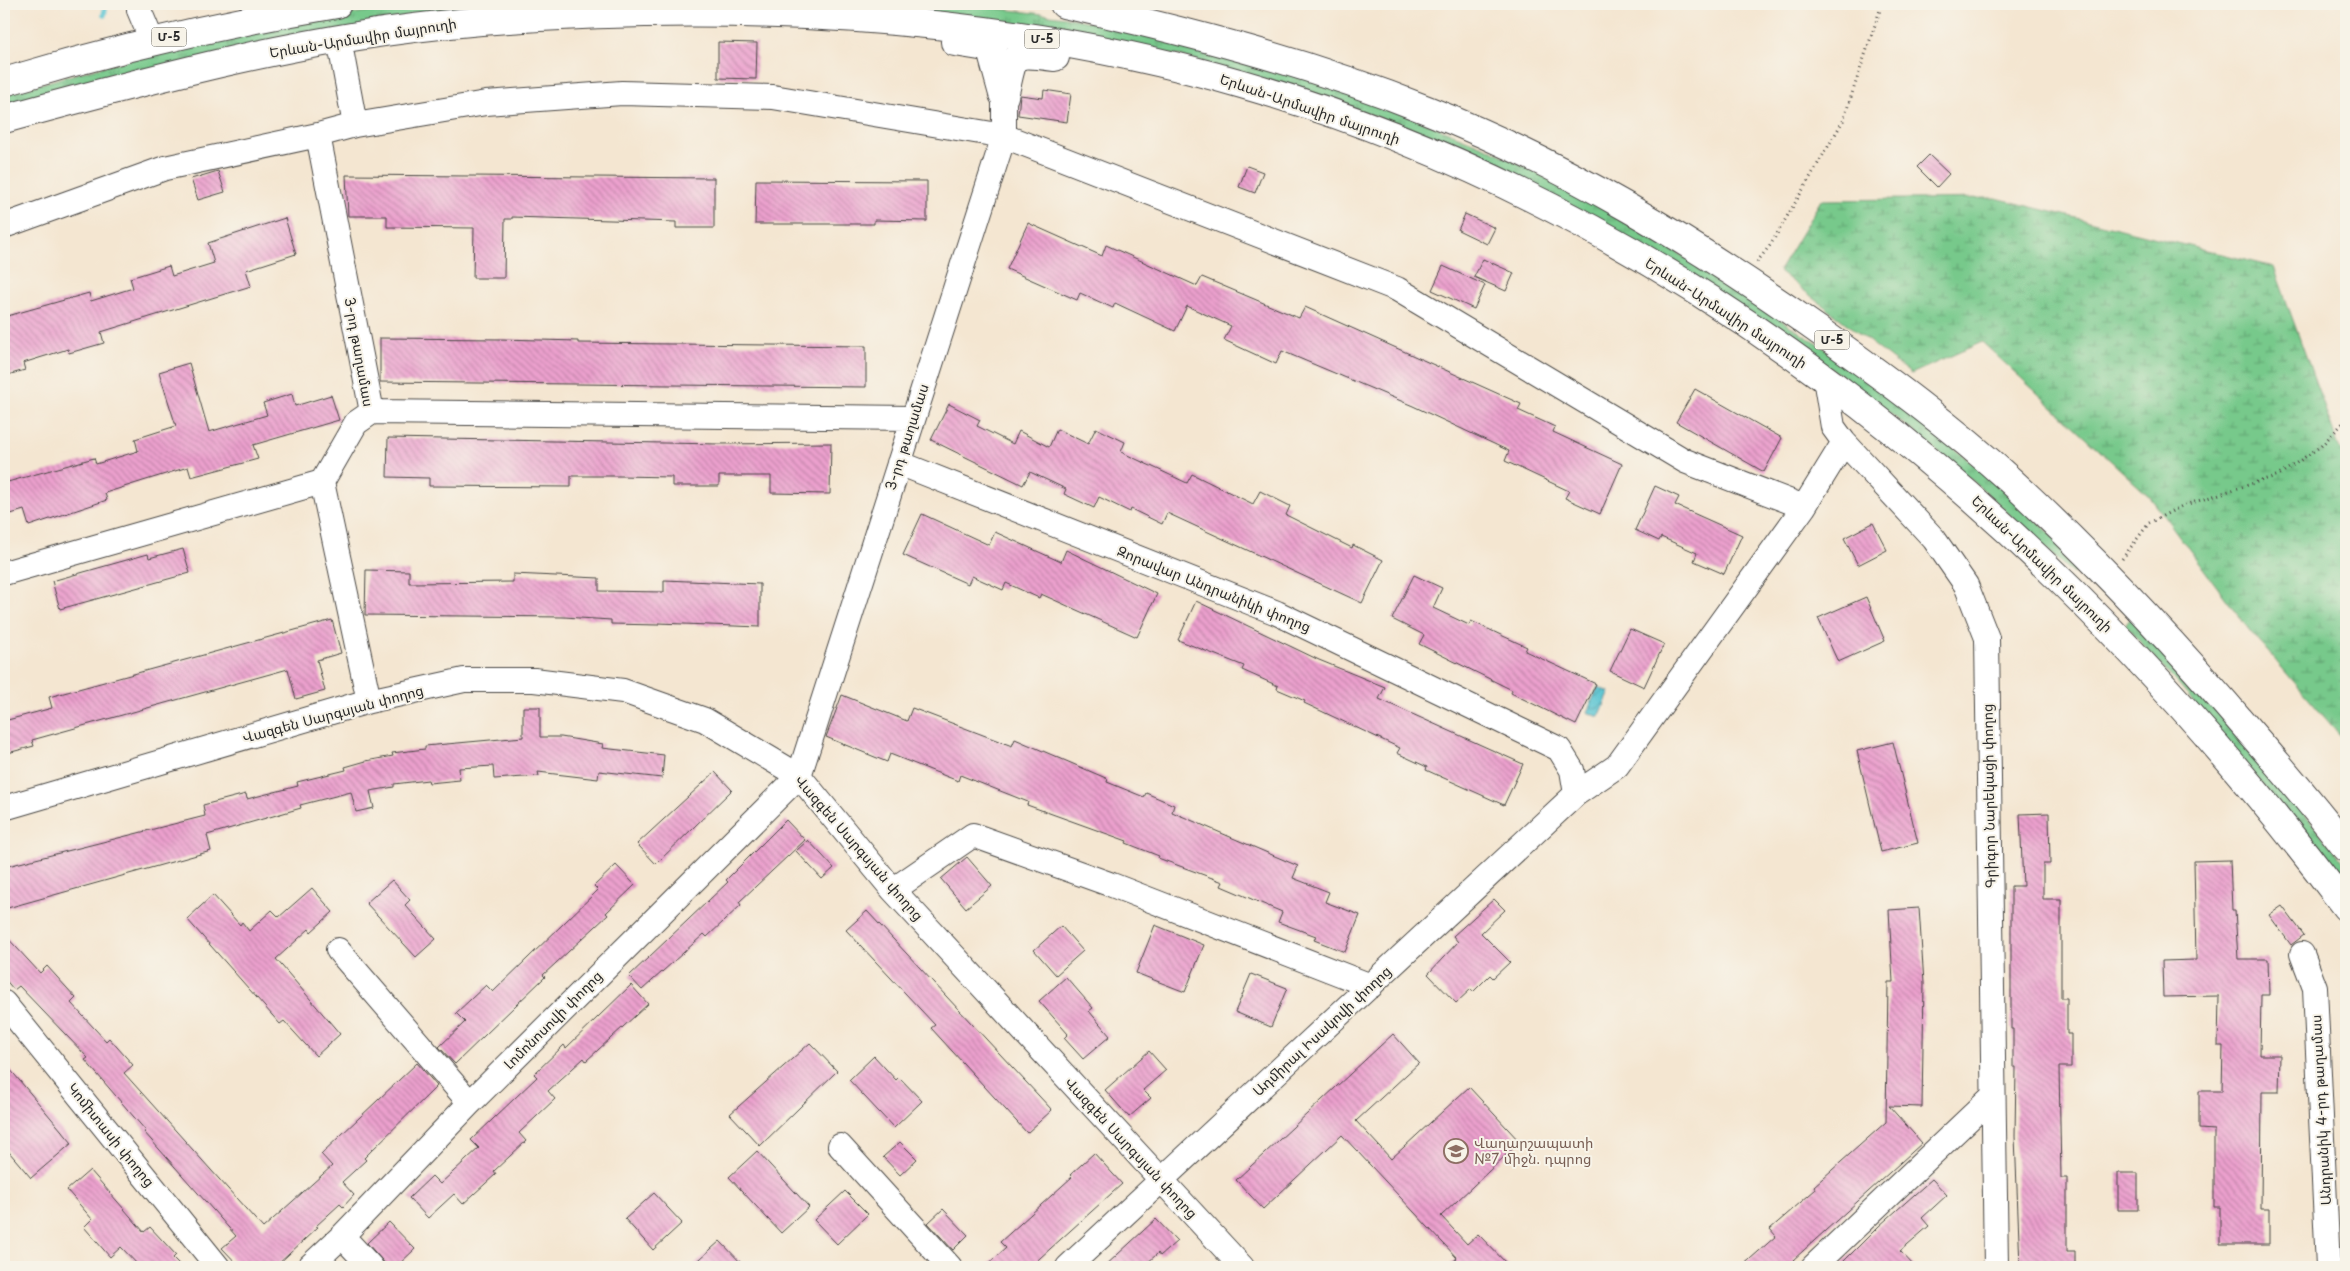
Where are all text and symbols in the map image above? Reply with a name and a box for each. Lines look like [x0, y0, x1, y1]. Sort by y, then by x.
street label: Երևան-Արմավիր մայրուղի [268, 12, 458, 63]
road number: Մ-5 [152, 28, 186, 46]
road number: Մ-5 [1024, 30, 1060, 48]
street label: Երևան-Արմավիր մայրուղի [1217, 68, 1403, 149]
street label: Երևան-Արմավիր մայրուղի [1641, 252, 1811, 373]
street label: 3-րդ թաղամաս [340, 295, 379, 408]
road number: Մ-5 [1814, 330, 1850, 350]
street label: 3-րդ թաղամաս [879, 381, 934, 493]
street label: Երևան-Արմավիր մայրուղի [1967, 490, 2118, 637]
street label: Զորավար Անդրանիկի փողոց [1114, 540, 1314, 637]
street label: Վազգեն Սարգսյան փողոց [240, 679, 426, 748]
street label: Գրիգոր Նարեկացի փողոց [1976, 704, 2001, 888]
street label: Վազգեն Սարգսյան փողոց [790, 770, 929, 925]
street label: Ադմիրալ Իսակովի փողոց [1248, 961, 1396, 1101]
street label: Լոմոնոսովի փողոց [498, 965, 607, 1074]
street label: Անդրանիկ 4-րդ թաղամաս [2305, 1014, 2336, 1206]
street label: Վազգեն Սարգսյան փողոց [1060, 1072, 1203, 1223]
street label: Կոմիտասի փողոց [63, 1078, 160, 1191]
place label: Վաղարշապատի №7 միջն. դպրոց [1474, 1132, 1593, 1169]
school or university icon: Վաղարշապատի №7 միջն. դպրոց [1443, 1138, 1469, 1164]

